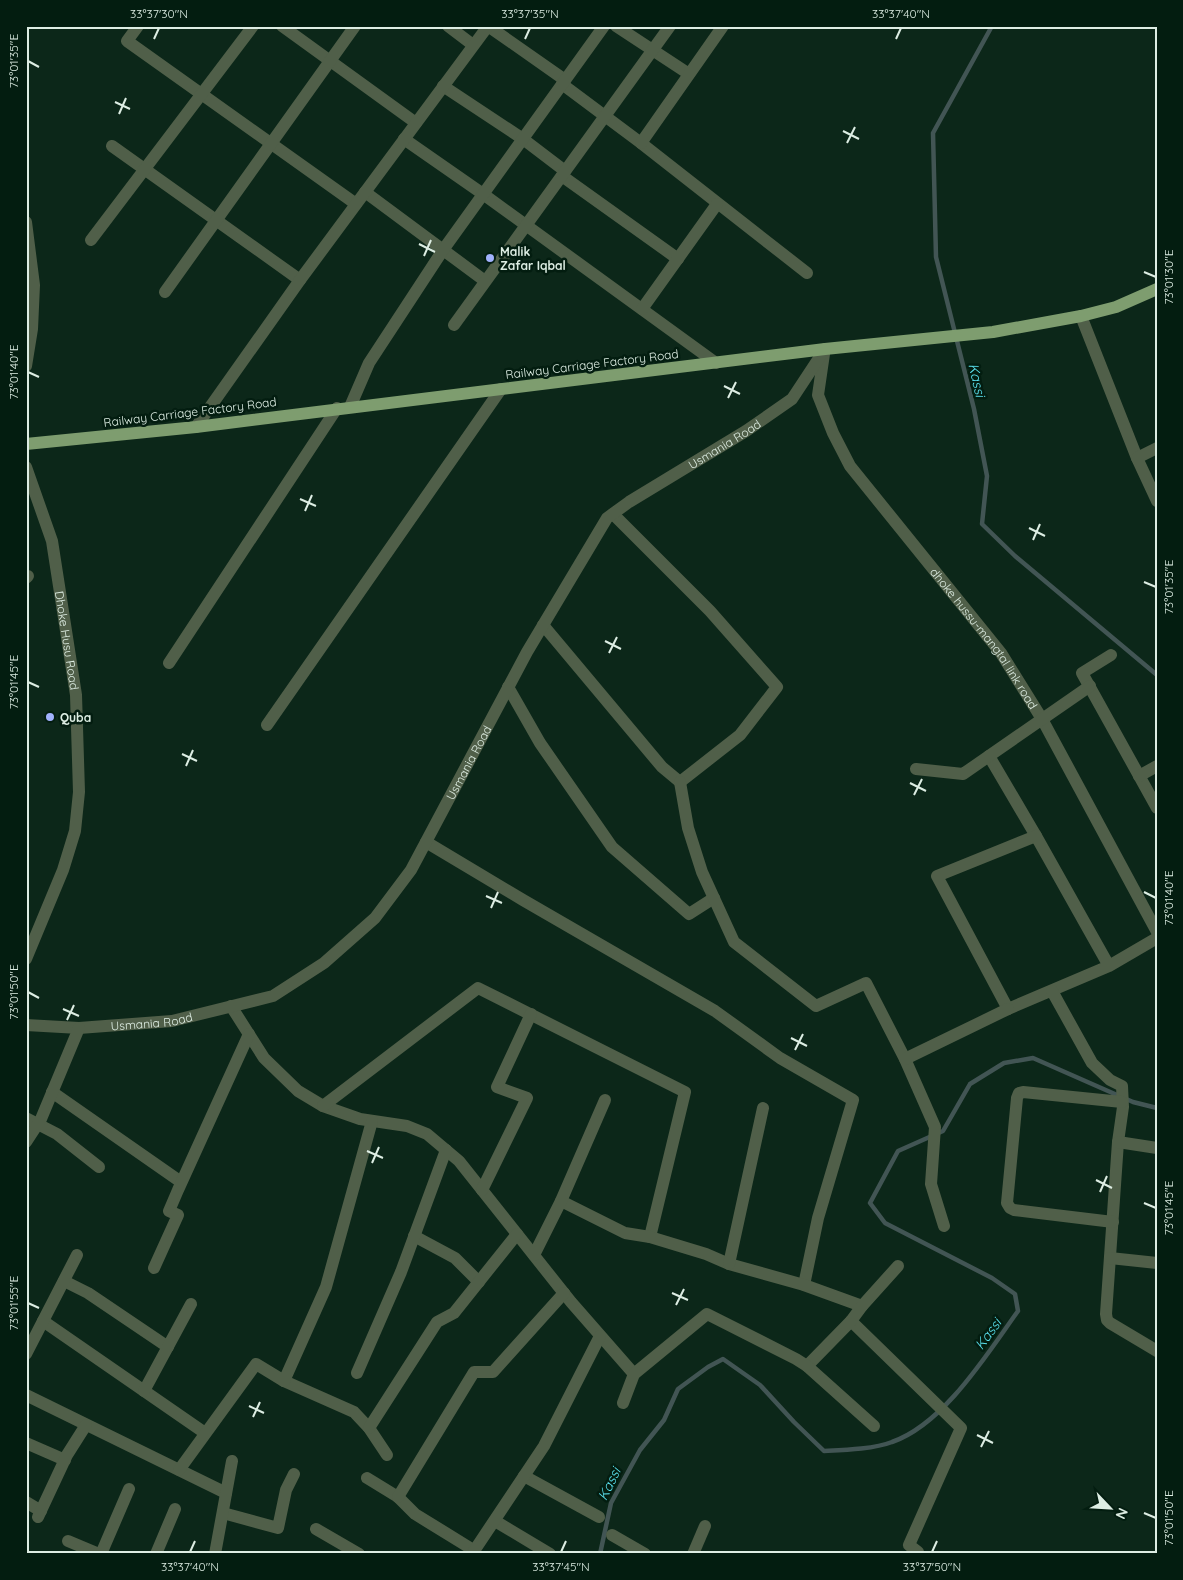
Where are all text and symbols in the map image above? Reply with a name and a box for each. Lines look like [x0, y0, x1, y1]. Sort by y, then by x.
text: 33°37'30"N [130, 6, 188, 21]
text: 33°37'35"N [501, 6, 559, 21]
text: 33°37'40"N [872, 6, 930, 21]
text: 73°01'35"E [6, 34, 21, 88]
place label: Malik Zafar Iqbal [500, 244, 566, 273]
text: 73°01'30"E [1161, 249, 1176, 305]
marker: Malik Zafar Iqbal [484, 252, 496, 264]
text: 73°01'40"E [6, 344, 21, 400]
street label: Railway Carriage Factory Road [505, 346, 679, 382]
water label: Kassi [964, 361, 990, 401]
street label: Railway Carriage Factory Road [103, 394, 277, 430]
street label: Usmania Road [685, 416, 763, 472]
text: 73°01'35"E [1161, 560, 1176, 614]
street label: dhoke hussu-mangtal link road [927, 564, 1041, 712]
street label: Dhoke Husu Road [52, 590, 83, 691]
text: 73°01'45"E [6, 654, 21, 709]
place label: Quba [60, 710, 91, 725]
marker: Quba [44, 711, 56, 723]
street label: Usmania Road [442, 723, 494, 802]
text: 73°01'40"E [1161, 870, 1176, 926]
text: 73°01'50"E [6, 964, 21, 1020]
street label: Usmania Road [110, 1009, 194, 1033]
text: 73°01'45"E [1161, 1180, 1176, 1235]
text: 73°01'55"E [6, 1275, 21, 1330]
water label: Kassi [971, 1313, 1006, 1353]
water label: Kassi [593, 1463, 625, 1503]
north arrow [1086, 1482, 1136, 1532]
text: 73°01'50"E [1161, 1490, 1176, 1546]
text: N [1111, 1505, 1132, 1522]
text: 33°37'40"N [161, 1559, 219, 1574]
text: 33°37'45"N [532, 1559, 590, 1574]
text: 33°37'50"N [903, 1559, 961, 1574]

